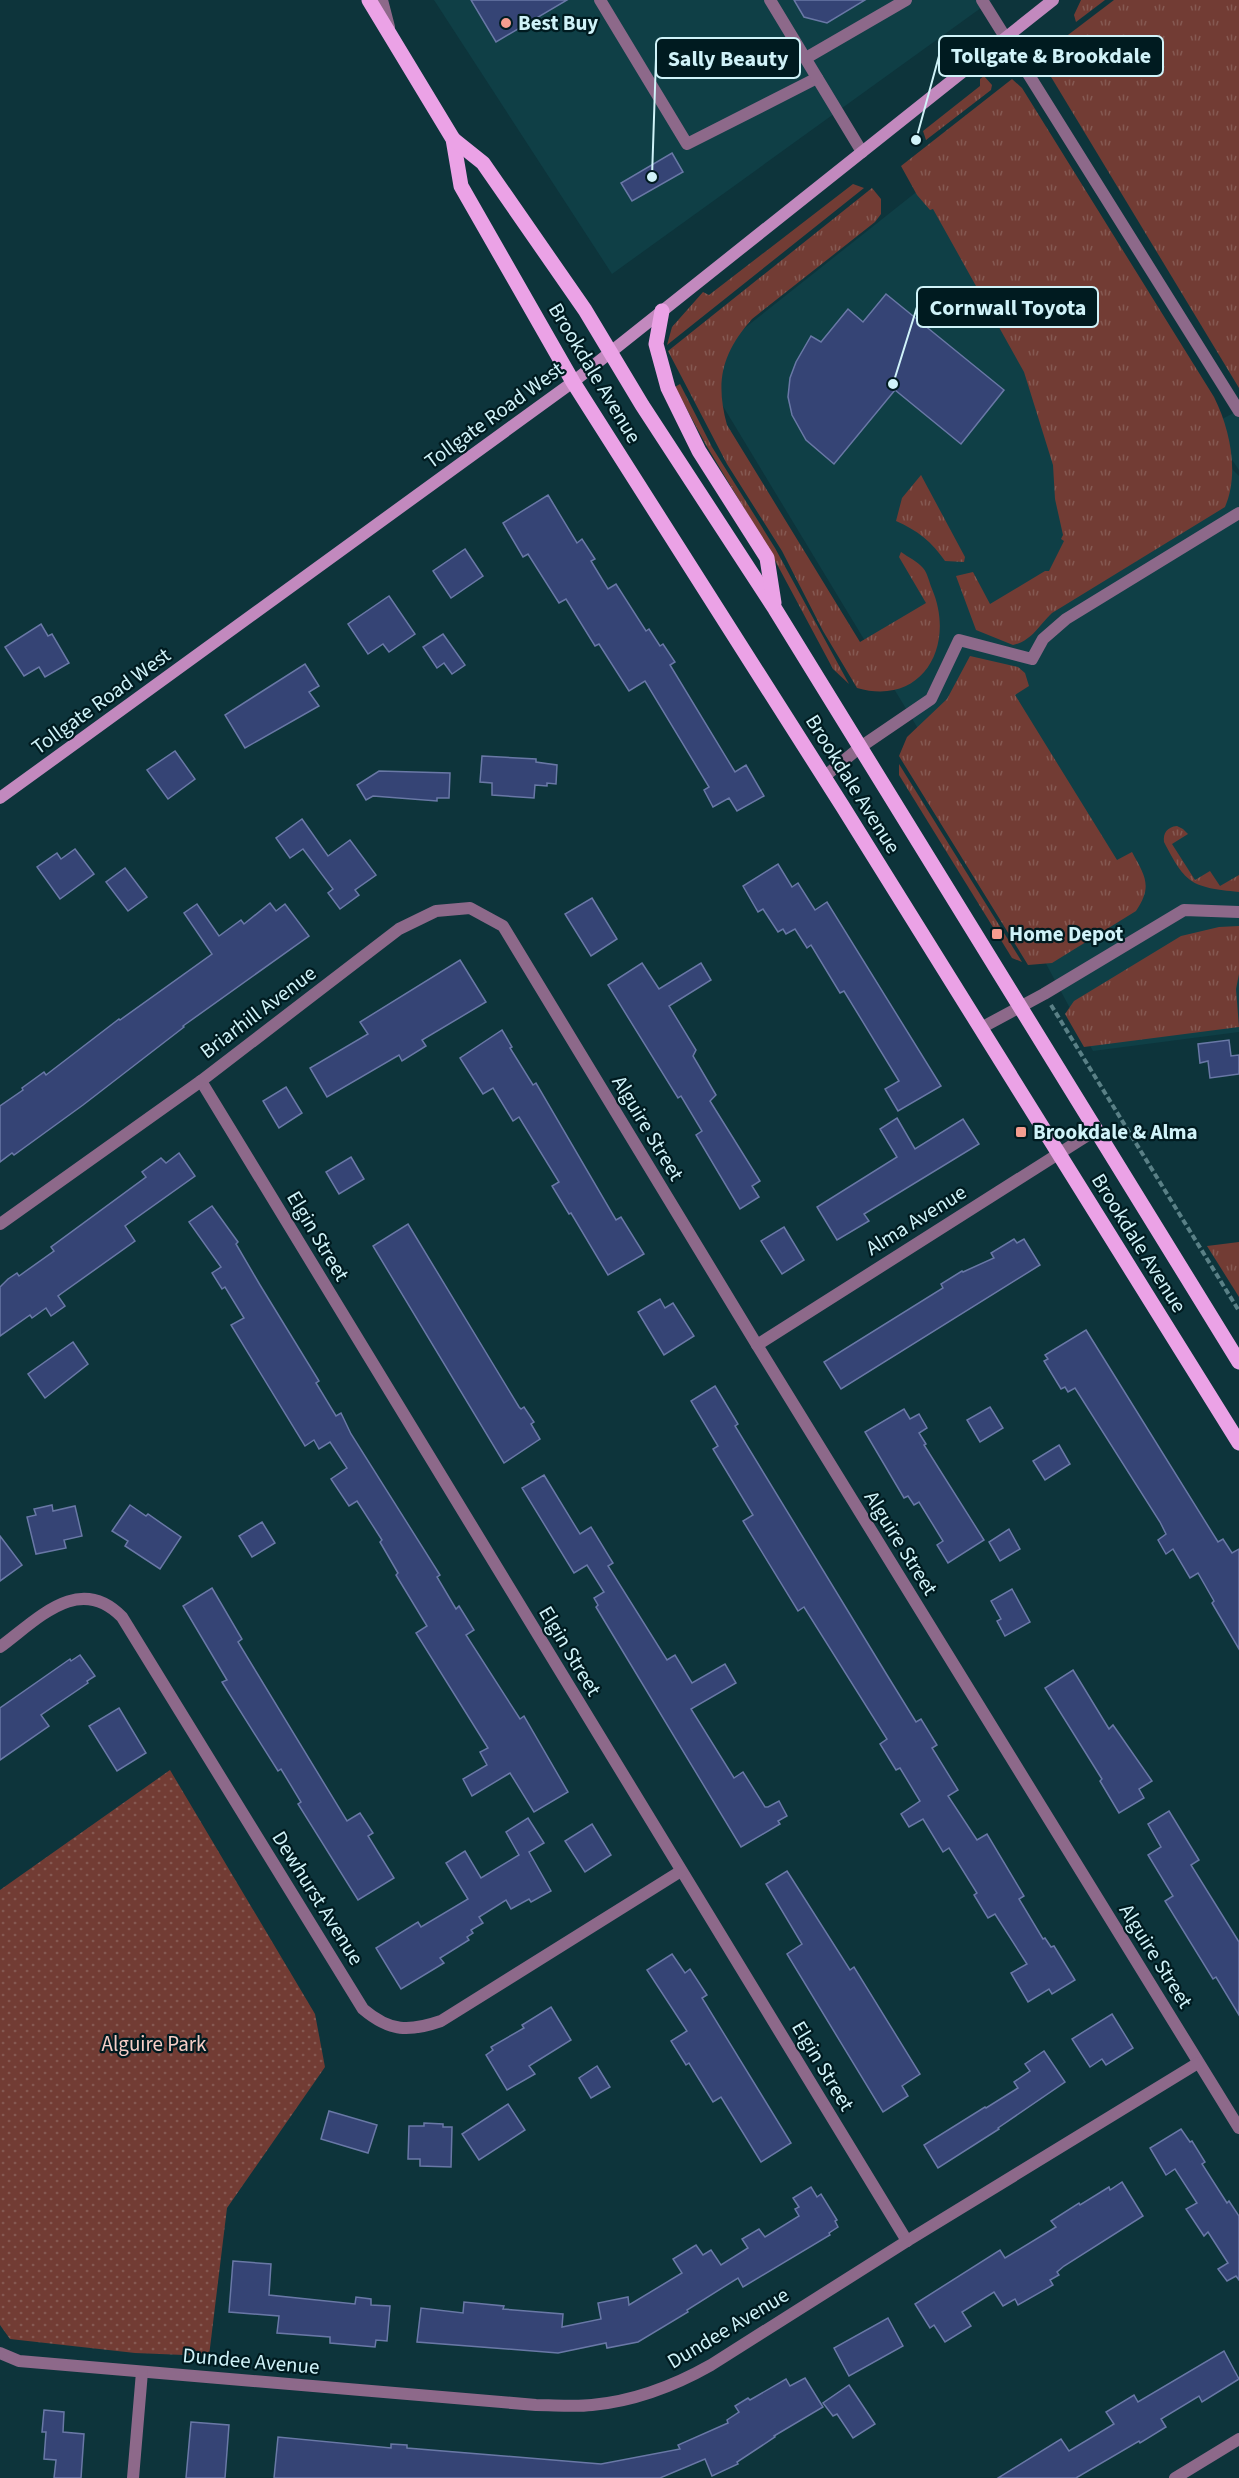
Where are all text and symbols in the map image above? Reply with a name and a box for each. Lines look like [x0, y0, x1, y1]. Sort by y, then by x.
place label: Best Buy [518, 8, 598, 38]
marker: Best Buy [499, 16, 513, 30]
callout: Tollgate & Brookdale [939, 36, 1163, 76]
callout: Sally Beauty [656, 38, 800, 78]
text: Tollgate & Brookdale [951, 40, 1151, 72]
text: Sally Beauty [668, 43, 789, 75]
callout: Cornwall Toyota [917, 287, 1098, 327]
text: Cornwall Toyota [930, 292, 1086, 324]
street label: Brookdale Avenue [541, 297, 649, 449]
street label: Tollgate Road West [418, 354, 570, 476]
street label: Tollgate Road West [25, 640, 177, 762]
street label: Brookdale Avenue [798, 709, 908, 859]
place label: Home Depot [1009, 919, 1123, 949]
marker: Home Depot [990, 927, 1004, 941]
street label: Briarhill Avenue [194, 958, 322, 1066]
street label: Alguire Street [605, 1070, 691, 1186]
place label: Brookdale & Alma [1033, 1117, 1198, 1147]
marker: Brookdale & Alma [1014, 1125, 1028, 1139]
street label: Brookdale Avenue [1084, 1168, 1194, 1318]
street label: Alma Avenue [860, 1177, 972, 1263]
street label: Elgin Street [279, 1185, 357, 1287]
street label: Alguire Street [857, 1485, 945, 1601]
street label: Elgin Street [531, 1600, 609, 1702]
street label: Dewhurst Avenue [265, 1825, 371, 1971]
street label: Alguire Street [1112, 1898, 1200, 2014]
street label: Elgin Street [784, 2015, 862, 2117]
park label: Alguire Park [102, 2029, 207, 2059]
street label: Dundee Avenue [661, 2280, 795, 2376]
street label: Dundee Avenue [181, 2340, 321, 2382]

